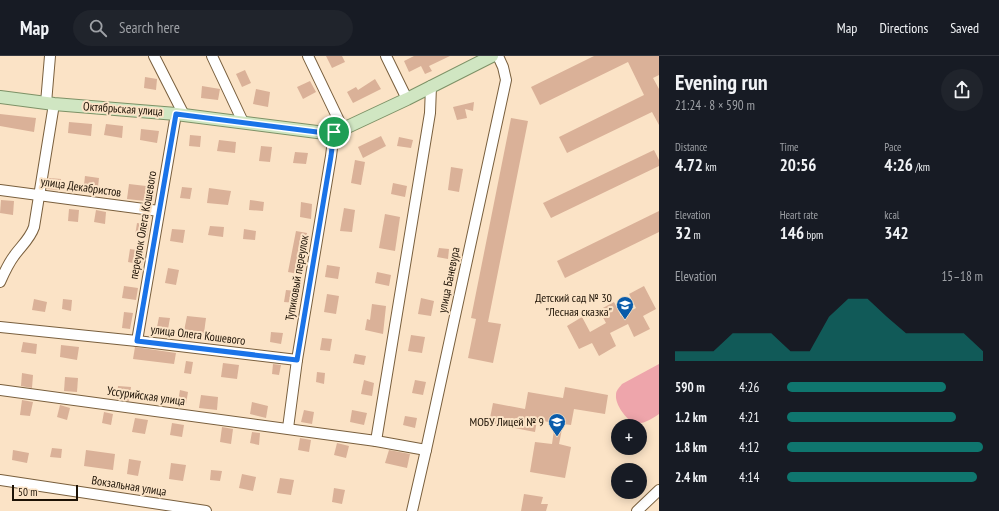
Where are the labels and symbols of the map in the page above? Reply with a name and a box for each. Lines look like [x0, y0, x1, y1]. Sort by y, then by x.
street label: Октябрьская улица [83, 98, 164, 119]
pin [317, 115, 351, 149]
street label: переулок Олега Кошевого [126, 169, 159, 280]
street label: улица Декабристов [40, 173, 122, 200]
street label: Тупиковый переулок [282, 233, 312, 322]
street label: улица Баневура [434, 245, 463, 314]
place label: Детский сад № 30 "Лесная сказка" [535, 290, 612, 319]
school or university icon: Детский сад № 30 "Лесная сказка" [615, 295, 635, 320]
street label: улица Олега Кошевого [150, 321, 246, 348]
street label: Уссурийская улица [106, 383, 186, 408]
school or university icon: МОБУ Лицей № 9 [547, 412, 567, 437]
place label: МОБУ Лицей № 9 [470, 414, 544, 429]
street label: Вокзальная улица [91, 472, 168, 499]
scale bar [12, 483, 78, 502]

